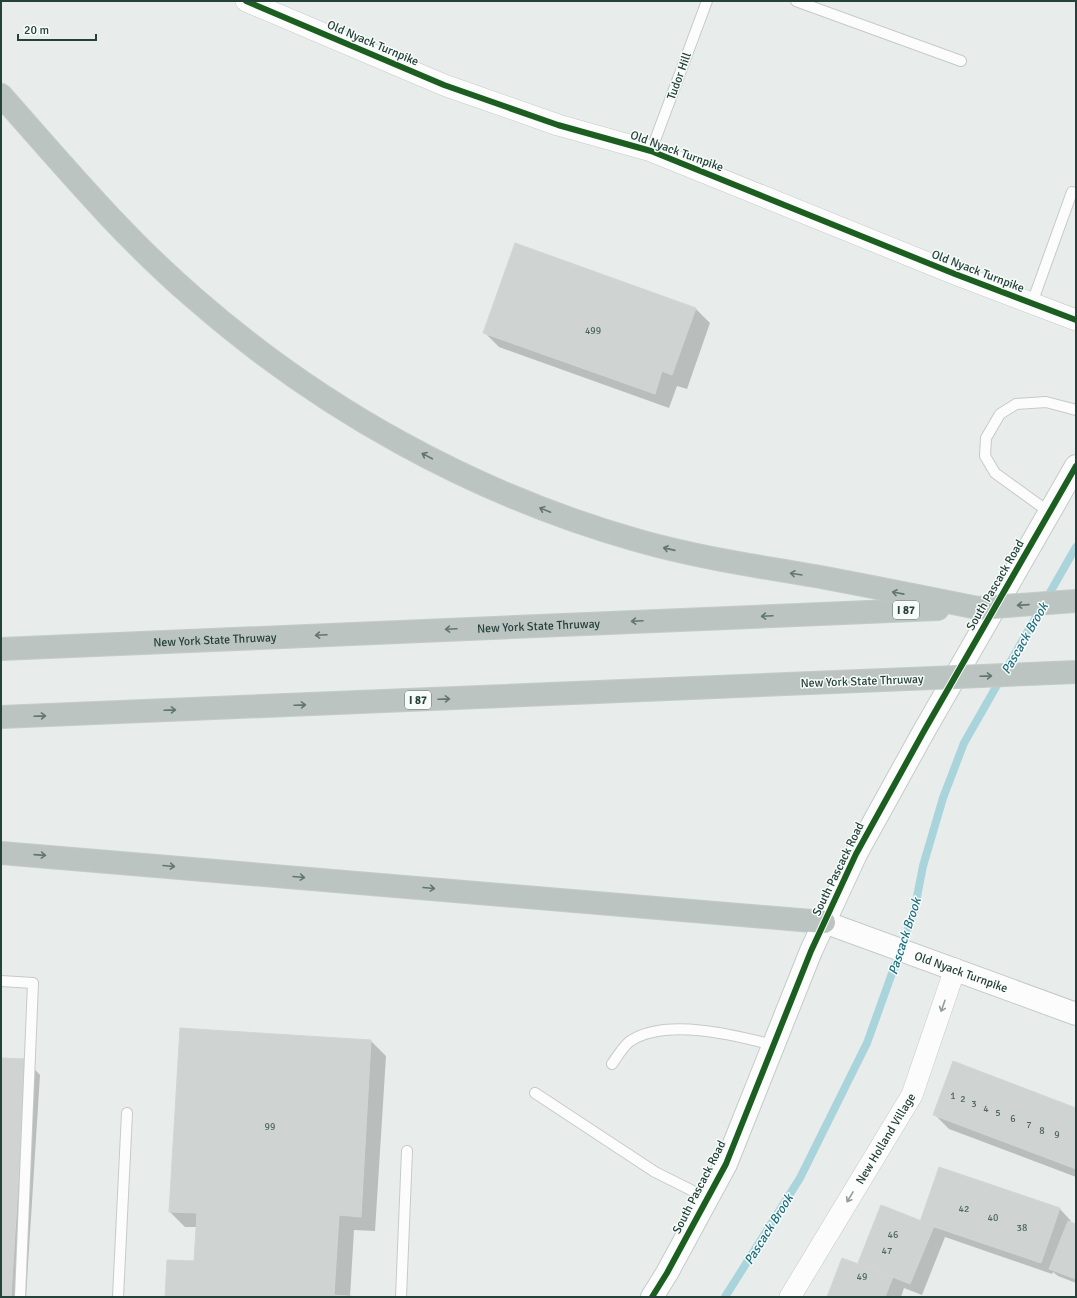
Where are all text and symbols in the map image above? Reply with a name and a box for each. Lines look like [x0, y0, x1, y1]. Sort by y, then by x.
scale bar [18, 16, 96, 42]
street label: Old Nyack Turnpike [325, 17, 421, 70]
text: 20 m [24, 23, 49, 38]
street label: Tudor Hill [664, 50, 695, 102]
street label: Old Nyack Turnpike [628, 128, 726, 175]
street label: Old Nyack Turnpike [929, 247, 1026, 296]
house number: 499 [585, 325, 601, 337]
one-way arrow [421, 452, 433, 460]
one-way arrow [539, 505, 551, 513]
street label: South Pascack Road [963, 537, 1028, 633]
one-way arrow [663, 544, 676, 552]
one-way arrow [790, 569, 803, 577]
one-way arrow [892, 588, 905, 596]
water label: Pascack Brook [998, 599, 1052, 677]
road number: I 87 [893, 601, 919, 619]
one-way arrow [1017, 601, 1030, 608]
one-way arrow [761, 612, 774, 619]
street label: New York State Thruway [477, 616, 601, 637]
one-way arrow [631, 618, 644, 625]
one-way arrow [445, 626, 458, 633]
street label: New York State Thruway [153, 630, 277, 650]
one-way arrow [315, 631, 328, 639]
street label: New York State Thruway [800, 672, 924, 691]
one-way arrow [979, 672, 992, 680]
road number: I 87 [405, 691, 431, 709]
one-way arrow [437, 695, 450, 702]
one-way arrow [293, 701, 306, 708]
one-way arrow [163, 706, 176, 714]
one-way arrow [33, 712, 46, 719]
street label: South Pascack Road [809, 820, 868, 919]
one-way arrow [33, 852, 46, 859]
one-way arrow [163, 862, 176, 869]
one-way arrow [292, 873, 305, 880]
one-way arrow [422, 884, 435, 892]
water label: Pascack Brook [885, 894, 925, 977]
street label: Old Nyack Turnpike [912, 949, 1010, 996]
one-way arrow [939, 999, 946, 1012]
house number: 1 [950, 1090, 956, 1102]
street label: New Holland Village [853, 1091, 919, 1187]
house number: 2 [960, 1093, 966, 1105]
house number: 3 [971, 1098, 977, 1110]
house number: 4 [983, 1103, 989, 1115]
house number: 5 [995, 1107, 1001, 1119]
house number: 6 [1010, 1113, 1016, 1125]
house number: 7 [1026, 1119, 1032, 1131]
house number: 99 [265, 1121, 275, 1133]
house number: 8 [1039, 1125, 1045, 1137]
house number: 9 [1054, 1129, 1060, 1141]
street label: South Pascack Road [670, 1138, 729, 1236]
water label: Pascack Brook [741, 1190, 798, 1268]
one-way arrow [846, 1191, 854, 1203]
house number: 42 [959, 1203, 969, 1215]
house number: 40 [988, 1212, 998, 1224]
house number: 38 [1017, 1222, 1027, 1234]
house number: 46 [888, 1229, 898, 1241]
house number: 47 [882, 1245, 892, 1257]
house number: 49 [857, 1271, 867, 1283]

